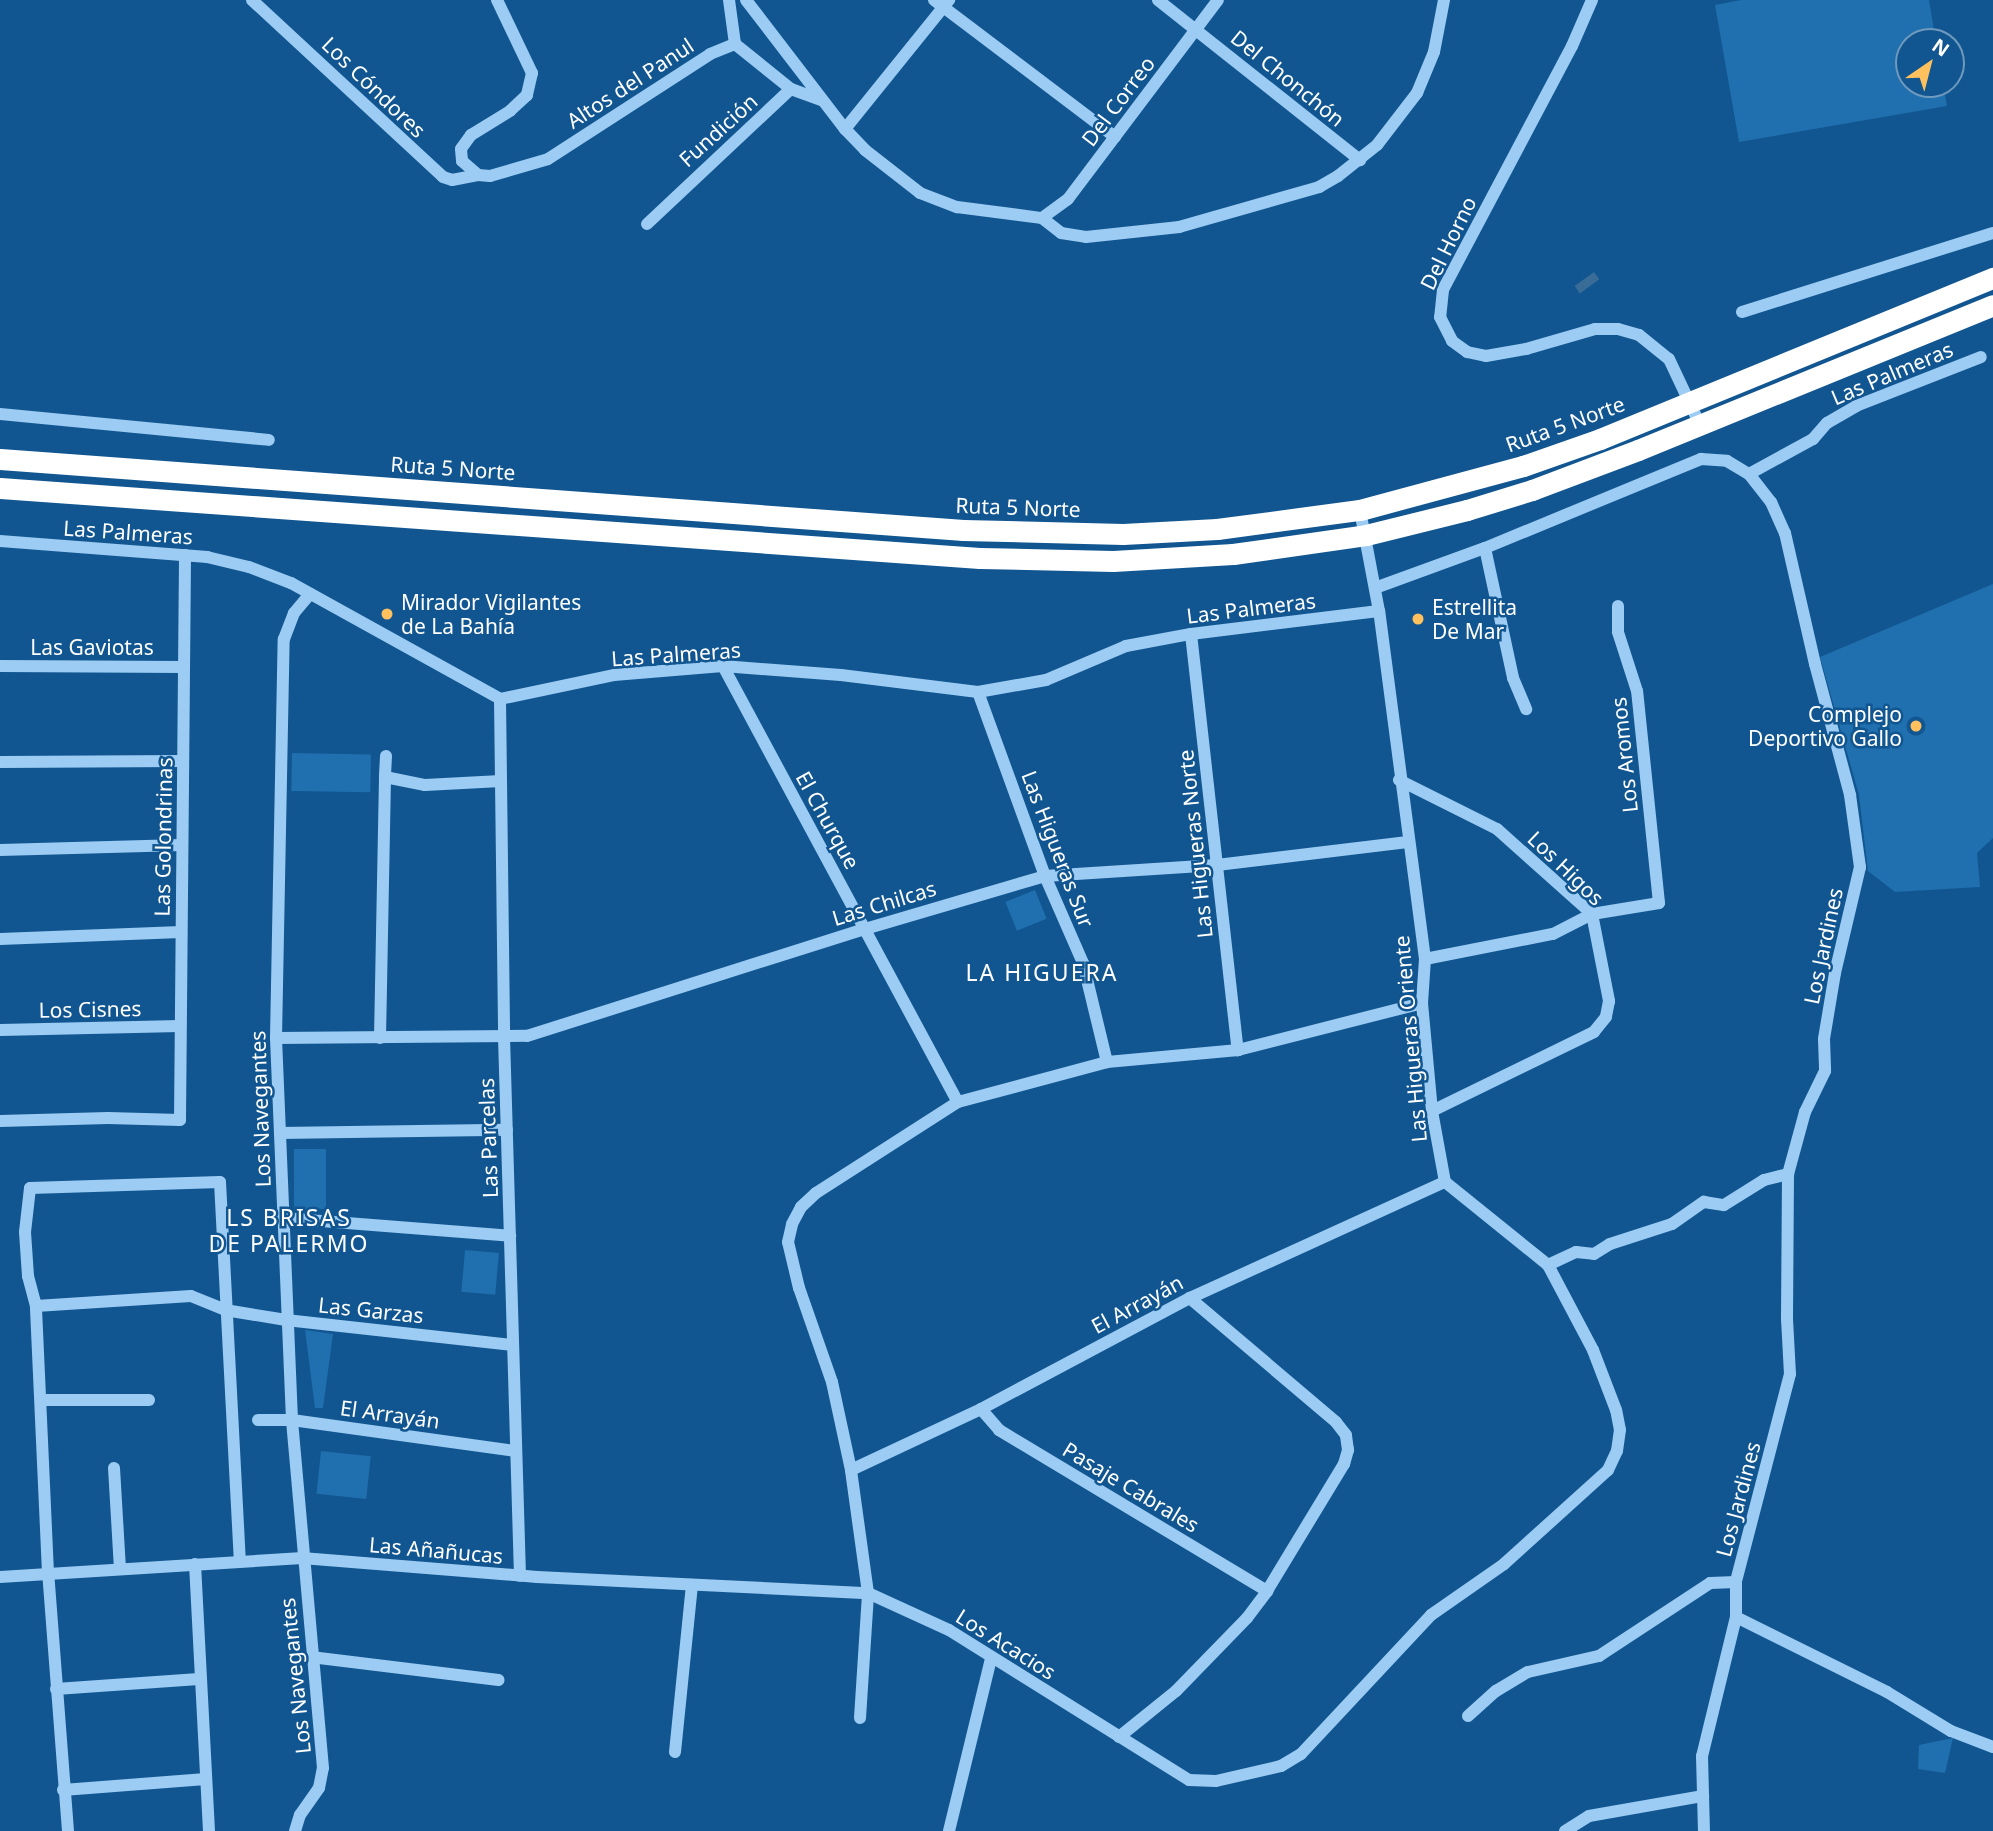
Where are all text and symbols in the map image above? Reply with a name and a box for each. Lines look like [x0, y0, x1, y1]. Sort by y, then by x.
street label: Del Chonchón [1226, 25, 1350, 131]
north arrow [1895, 28, 1965, 98]
street label: Los Cóndores [317, 31, 431, 143]
text: N [1927, 32, 1955, 63]
street label: Altos del Panul [562, 33, 698, 133]
street label: Del Correo [1076, 51, 1160, 151]
street label: Fundición [674, 88, 762, 172]
street label: Del Horno [1415, 192, 1481, 294]
street label: Las Palmeras [1827, 336, 1957, 410]
street label: Ruta 5 Norte [1502, 391, 1628, 457]
street label: Ruta 5 Norte [390, 451, 516, 485]
street label: Ruta 5 Norte [955, 492, 1081, 522]
street label: Las Palmeras [62, 515, 194, 549]
street label: Las Palmeras [1185, 588, 1317, 628]
place label: Mirador Vigilantes de La Bahía [401, 589, 581, 639]
place label: Estrellita De Mar [1432, 594, 1517, 644]
marker: Mirador Vigilantes de La Bahía [379, 606, 395, 622]
marker: Estrellita De Mar [1410, 611, 1426, 627]
street label: Las Gaviotas [30, 634, 154, 660]
street label: Las Palmeras [610, 637, 742, 671]
street label: Los Aromos [1605, 696, 1643, 814]
place label: Complejo Deportivo Gallo [1748, 701, 1902, 751]
marker: Complejo Deportivo Gallo [1908, 718, 1924, 734]
street label: Las Higueras Norte [1173, 749, 1217, 939]
street label: Las Golondrinas [149, 757, 177, 917]
street label: El Churque [791, 767, 865, 873]
street label: Las Higueras Sur [1017, 767, 1099, 931]
street label: Los Higos [1523, 826, 1609, 910]
street label: Las Chilcas [829, 875, 939, 931]
street label: Los Jardines [1798, 886, 1848, 1006]
street label: Las Higueras Oriente [1388, 935, 1432, 1143]
district label: LA HIGUERA [967, 958, 1117, 986]
street label: Los Cisnes [38, 996, 142, 1022]
street label: Los Navegantes [245, 1030, 275, 1188]
street label: Las Parcelas [473, 1077, 503, 1199]
district label: LS BRISAS DE PALERMO [210, 1203, 368, 1257]
street label: El Arrayán [1087, 1269, 1187, 1339]
street label: Las Garzas [317, 1292, 425, 1328]
street label: El Arrayán [339, 1395, 441, 1433]
street label: Pasaje Cabrales [1058, 1436, 1204, 1538]
street label: Los Jardines [1711, 1439, 1765, 1559]
street label: Las Añañucas [368, 1532, 504, 1568]
street label: Los Navegantes [274, 1597, 316, 1755]
street label: Los Acacios [952, 1603, 1060, 1685]

